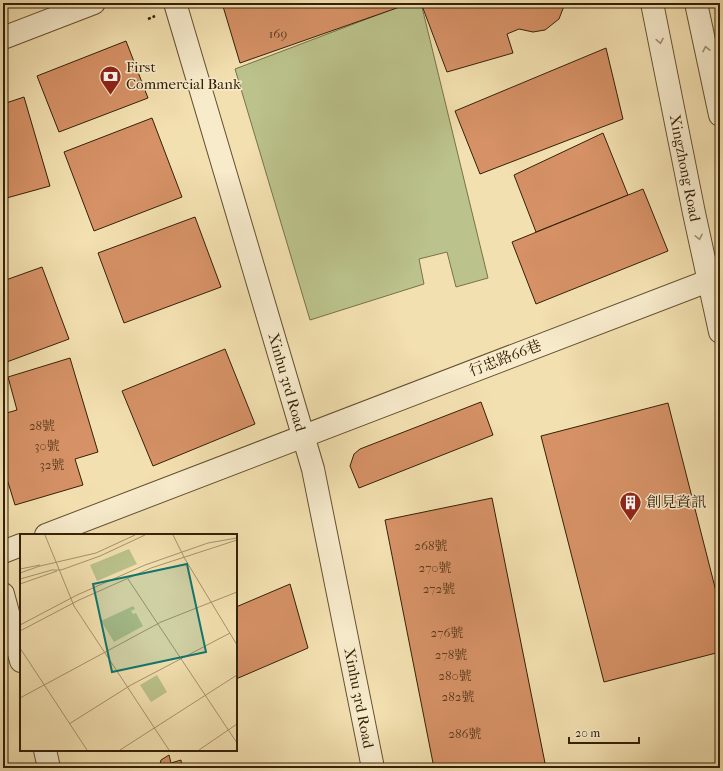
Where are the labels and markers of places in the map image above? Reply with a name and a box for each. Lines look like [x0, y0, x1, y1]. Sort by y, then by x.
place label: First Commercial Bank [126, 58, 241, 93]
bank icon: First Commercial Bank [98, 63, 124, 96]
building icon: 創見資訊 [618, 489, 644, 522]
place label: 創見資訊 [646, 493, 706, 511]

